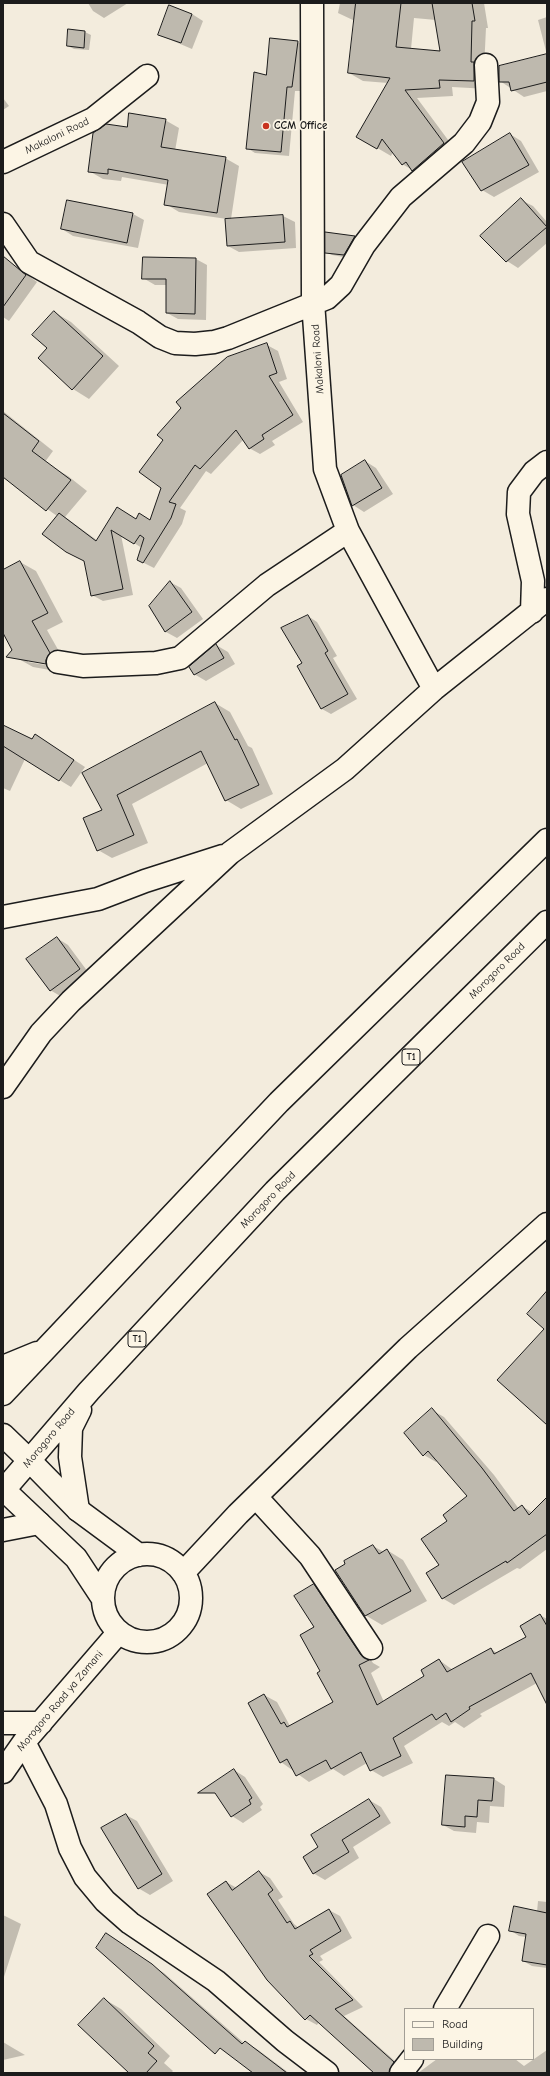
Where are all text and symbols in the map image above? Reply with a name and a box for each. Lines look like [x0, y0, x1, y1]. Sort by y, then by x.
street label: Makaloni Road [23, 115, 91, 157]
place label: CCM Office [274, 119, 327, 133]
marker: CCM Office [261, 121, 271, 131]
street label: Makaloni Road [309, 324, 327, 394]
street label: Morogoro Road [466, 940, 528, 1002]
road number: T1 [402, 1049, 420, 1065]
street label: Morogoro Road [238, 1169, 298, 1231]
road number: T1 [128, 1331, 146, 1347]
street label: Morogoro Road [20, 1405, 78, 1471]
street label: Morogoro Road ya Zamani [14, 1648, 106, 1754]
legend [404, 2008, 534, 2060]
text: Road [442, 2017, 468, 2031]
text: Building [442, 2037, 483, 2051]

